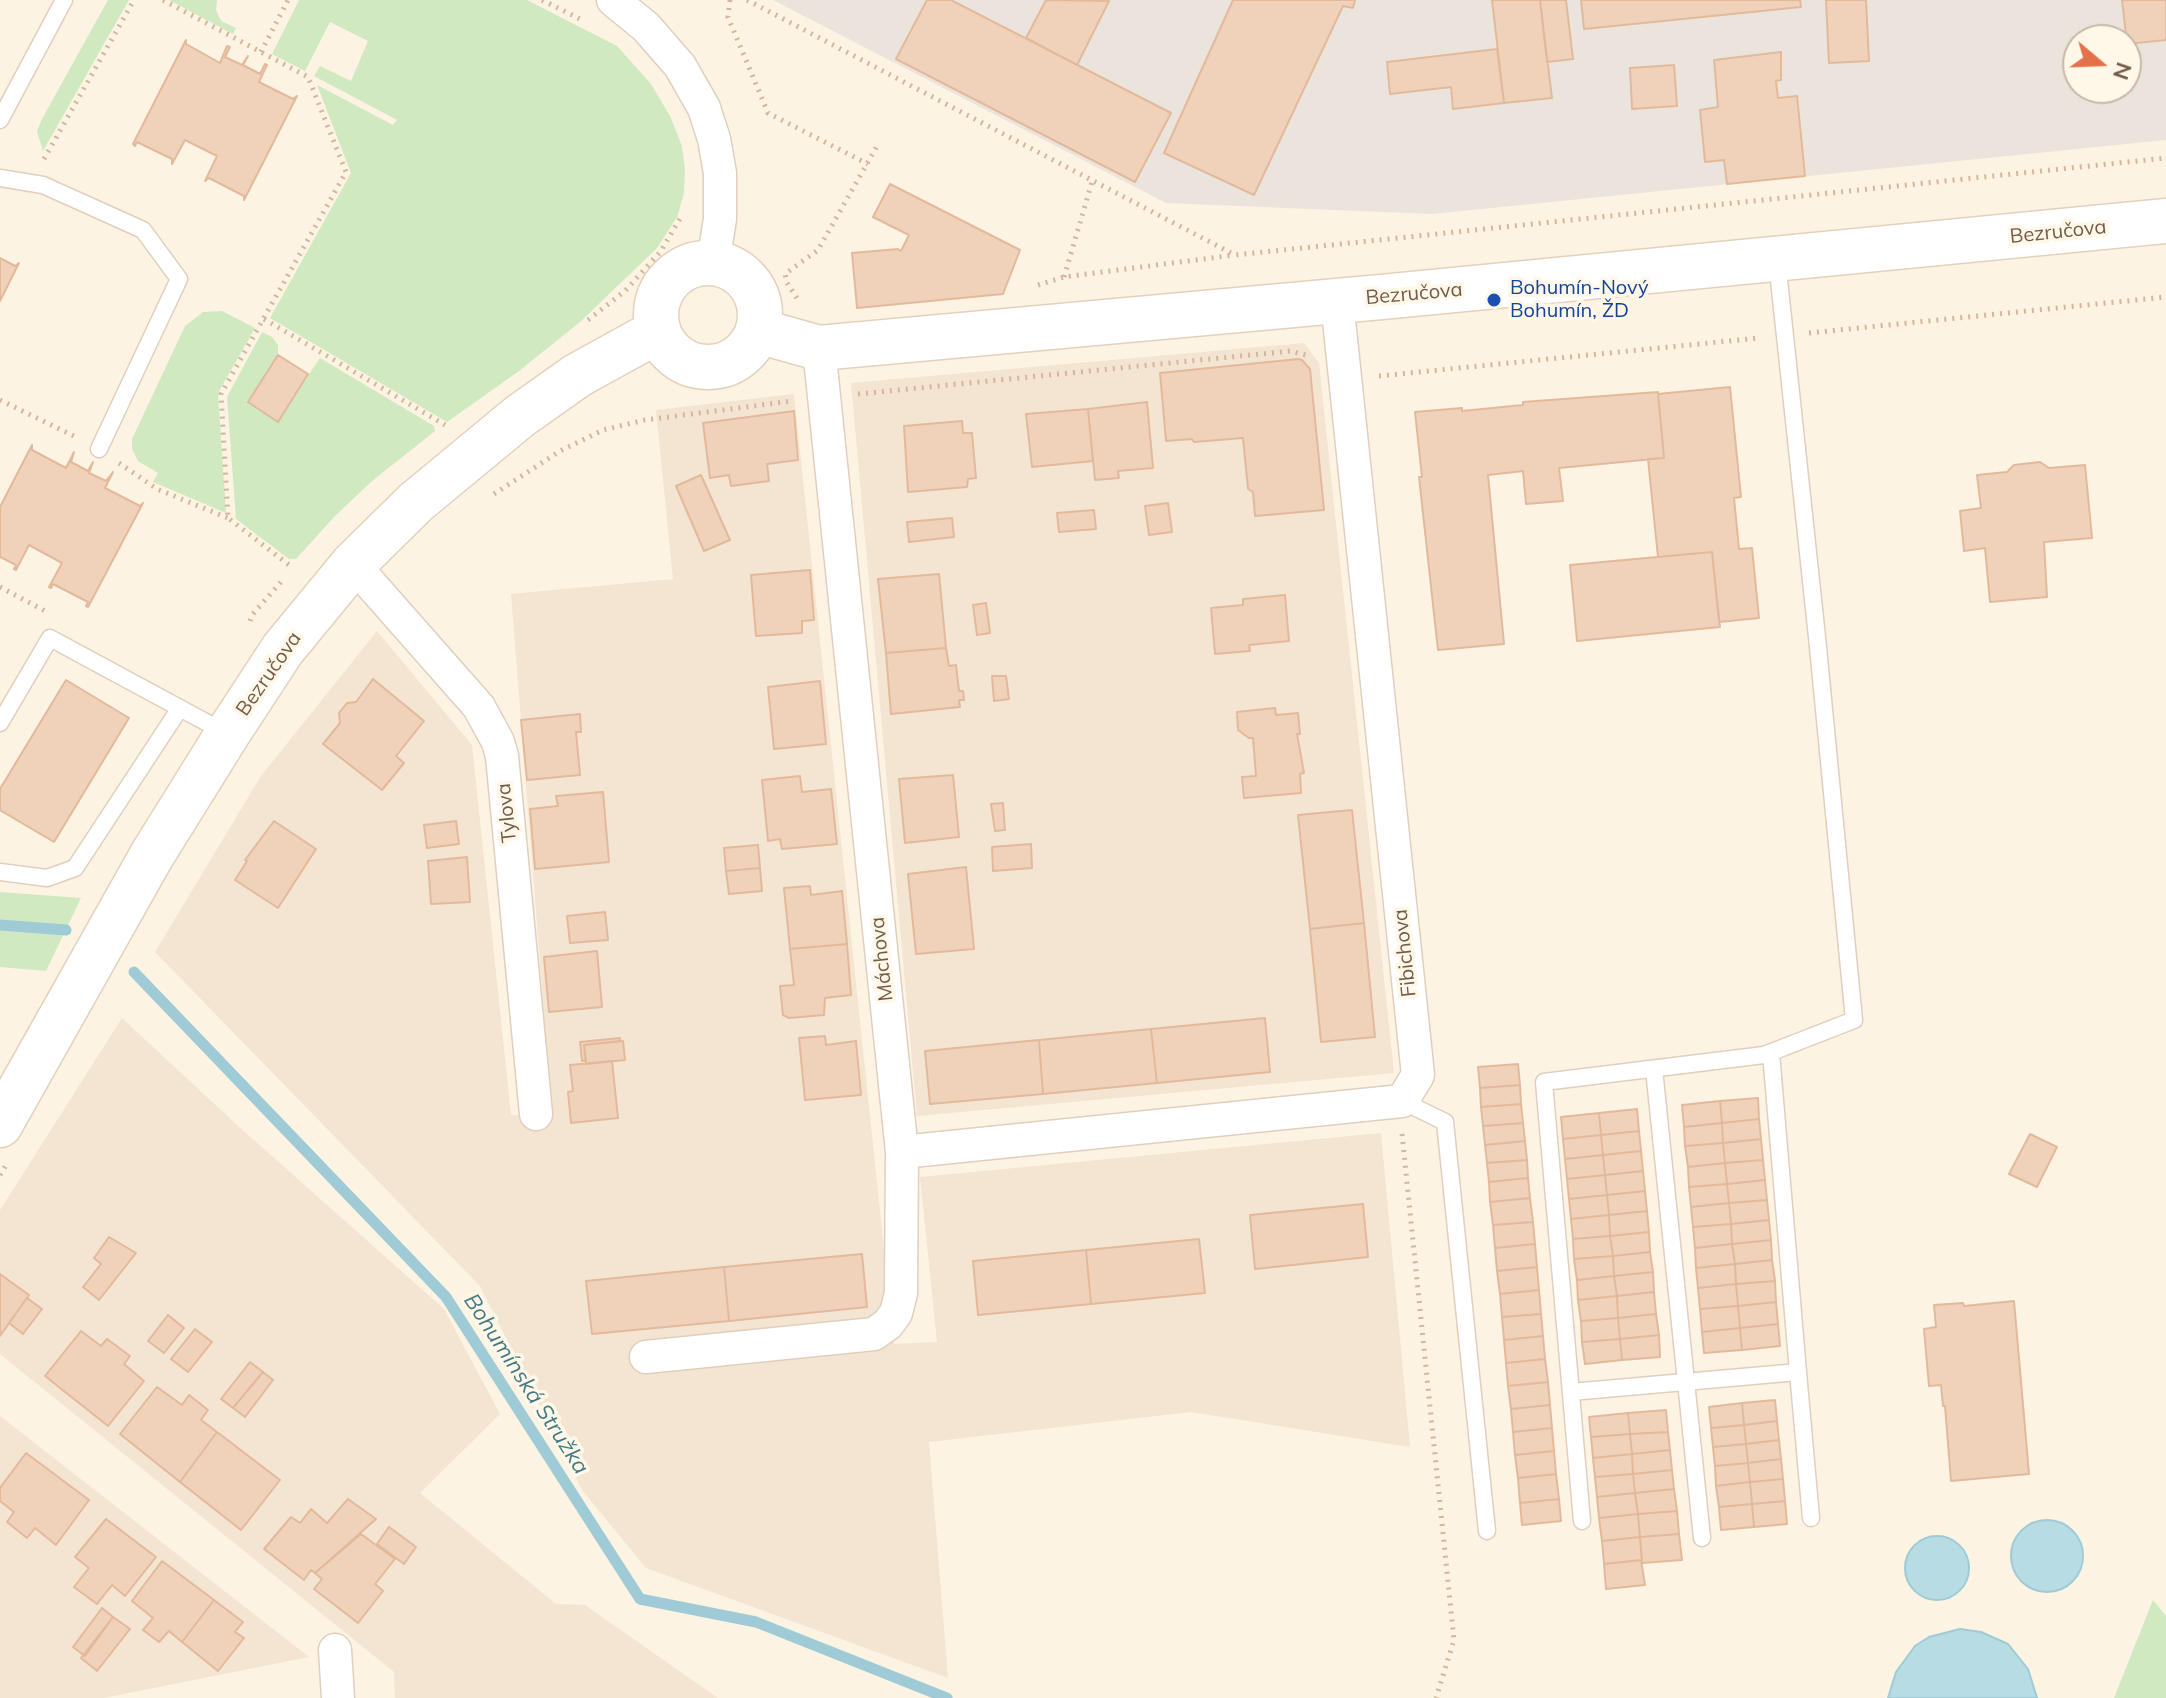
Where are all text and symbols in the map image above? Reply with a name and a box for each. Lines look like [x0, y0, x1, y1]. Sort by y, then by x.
north arrow [2062, 24, 2142, 104]
text: N [2107, 59, 2139, 84]
street label: Bezručova [2009, 215, 2107, 249]
place label: Bohumín-Nový Bohumín, ŽD [1510, 276, 1649, 323]
street label: Bezručova [1365, 278, 1463, 310]
marker: Bohumín-Nový Bohumín, ŽD [1485, 291, 1503, 309]
street label: Bezručova [231, 627, 307, 721]
street label: Tylova [492, 782, 522, 844]
street label: Fibichova [1388, 908, 1422, 998]
street label: Máchova [866, 916, 898, 1002]
water label: Bohumínská Stružka [458, 1289, 594, 1479]

